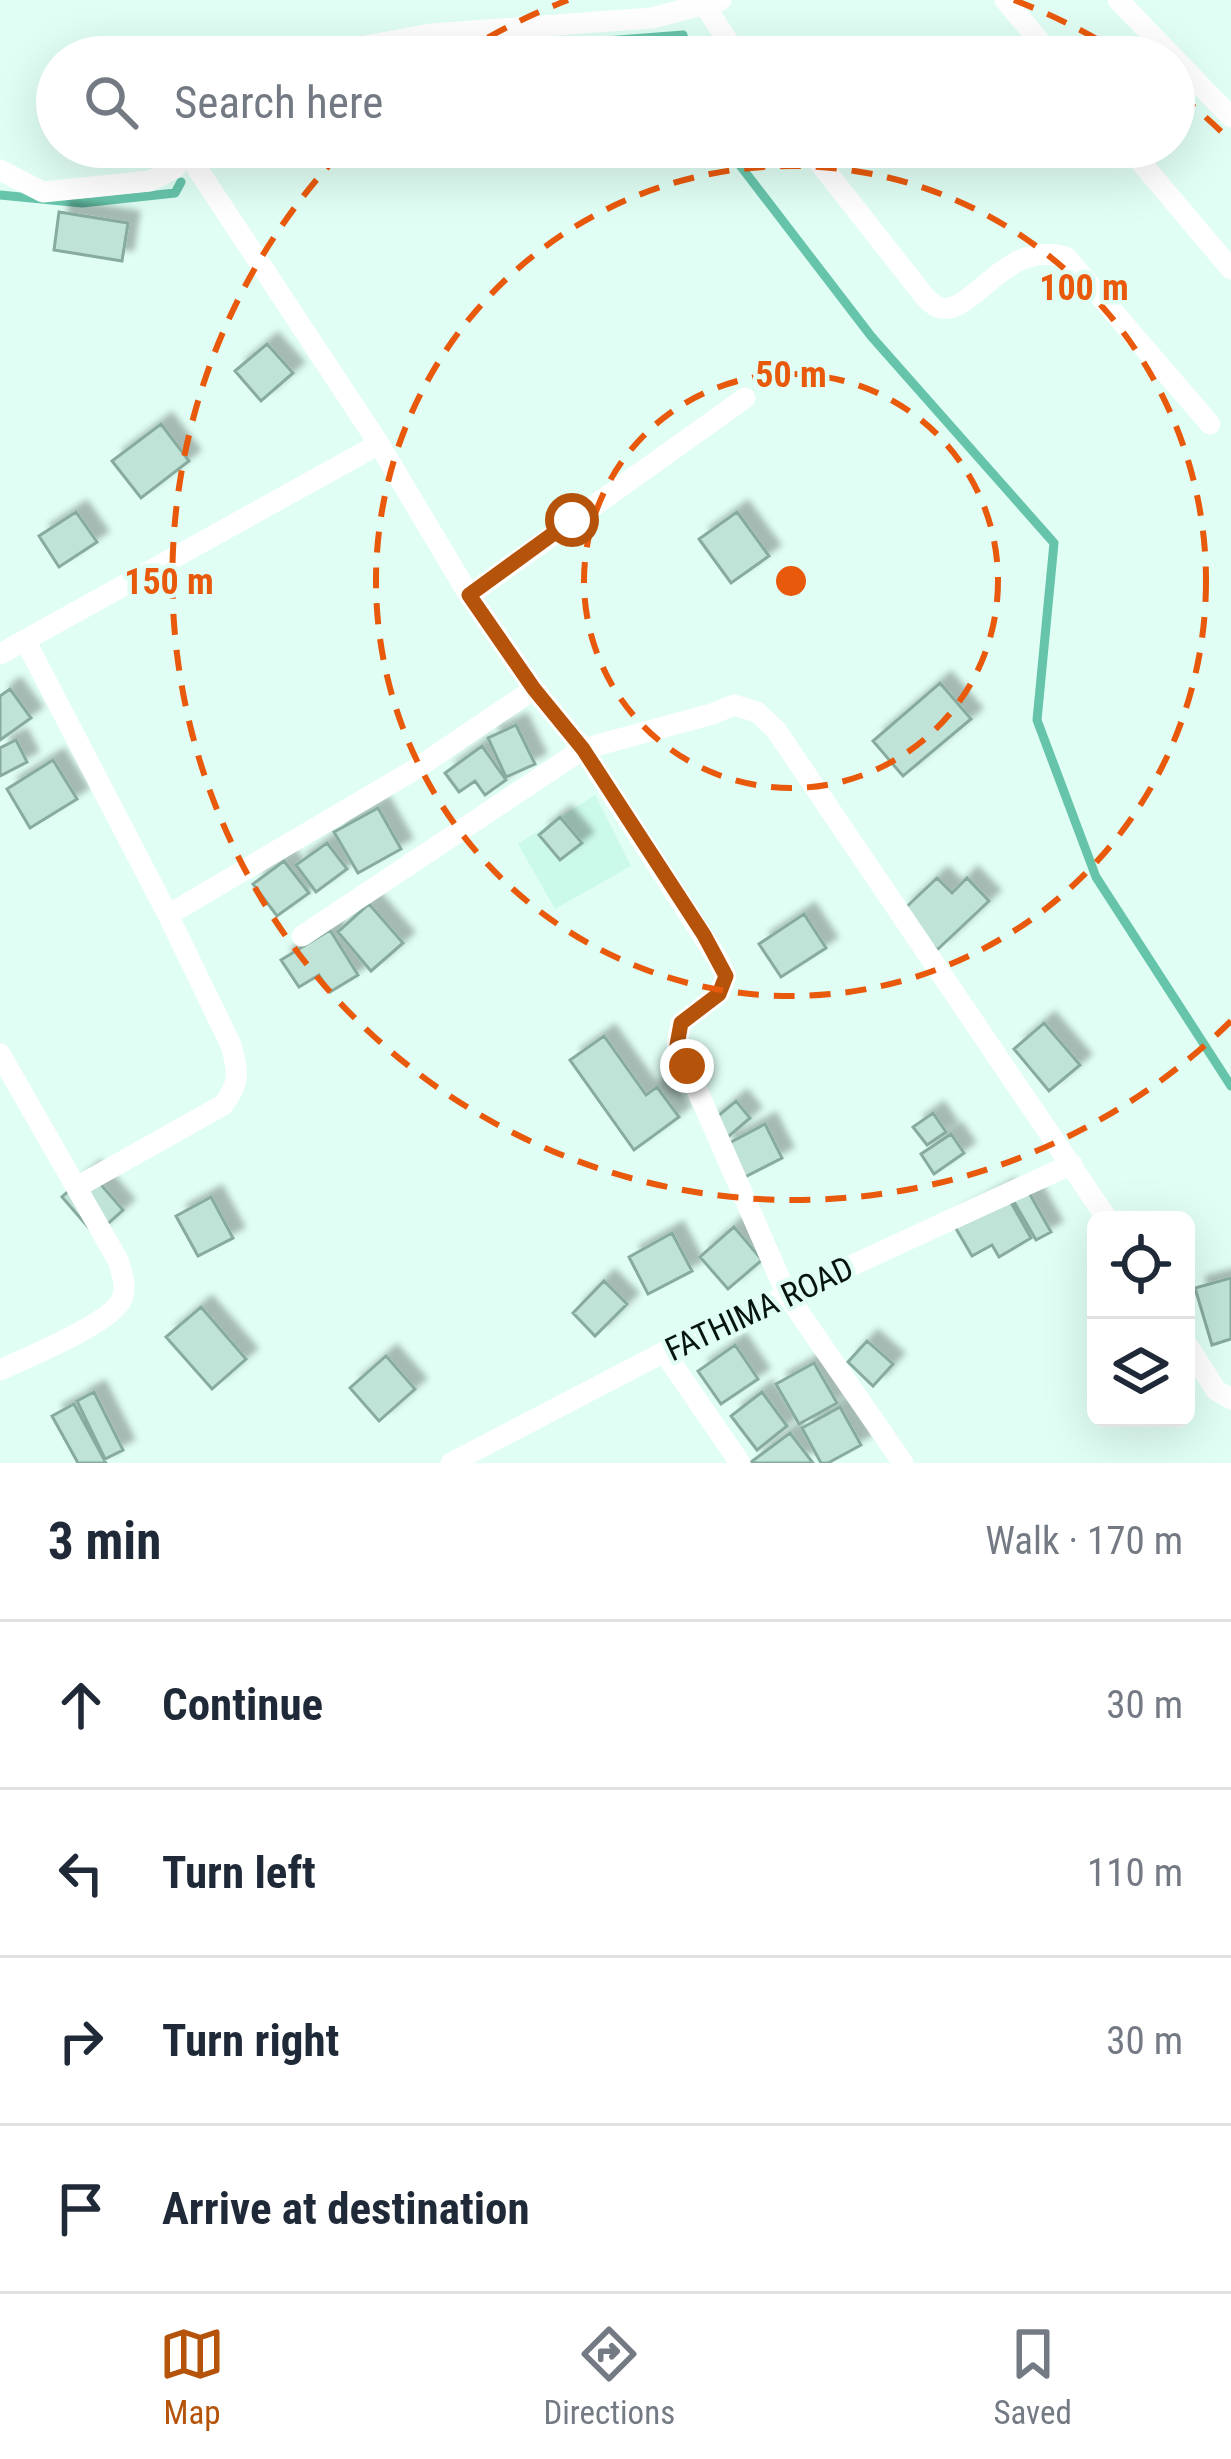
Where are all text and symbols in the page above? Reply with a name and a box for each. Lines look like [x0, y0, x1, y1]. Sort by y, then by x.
search box [36, 36, 1195, 168]
icon: search [78, 69, 144, 135]
text: Search here [174, 76, 383, 129]
text: 100 m [1039, 267, 1129, 309]
text: 50 m [755, 354, 827, 396]
route start [545, 493, 599, 547]
centre of rings [770, 560, 812, 602]
text: 150 m [124, 561, 214, 603]
route end [660, 1039, 714, 1093]
map controls [1087, 1211, 1195, 1427]
button: locate [1087, 1211, 1195, 1319]
street label: FATHIMA ROAD [659, 1248, 859, 1369]
button: layers [1087, 1319, 1195, 1427]
text: 3 min [48, 1512, 161, 1571]
text: Walk · 170 m [985, 1518, 1183, 1564]
icon: ahead [48, 1672, 114, 1738]
text: Continue [162, 1678, 323, 1731]
text: 30 m [1106, 1682, 1183, 1728]
icon: left [48, 1840, 114, 1906]
text: Turn left [162, 1846, 316, 1899]
text: 110 m [1087, 1850, 1183, 1896]
icon: right [48, 2008, 114, 2074]
text: Turn right [162, 2014, 339, 2067]
text: 30 m [1106, 2018, 1183, 2064]
icon: arrive [48, 2176, 114, 2242]
text: Arrive at destination [162, 2182, 530, 2235]
tab: Map [159, 2321, 225, 2432]
tab: Directions [543, 2321, 675, 2432]
tab: Saved [993, 2321, 1072, 2432]

